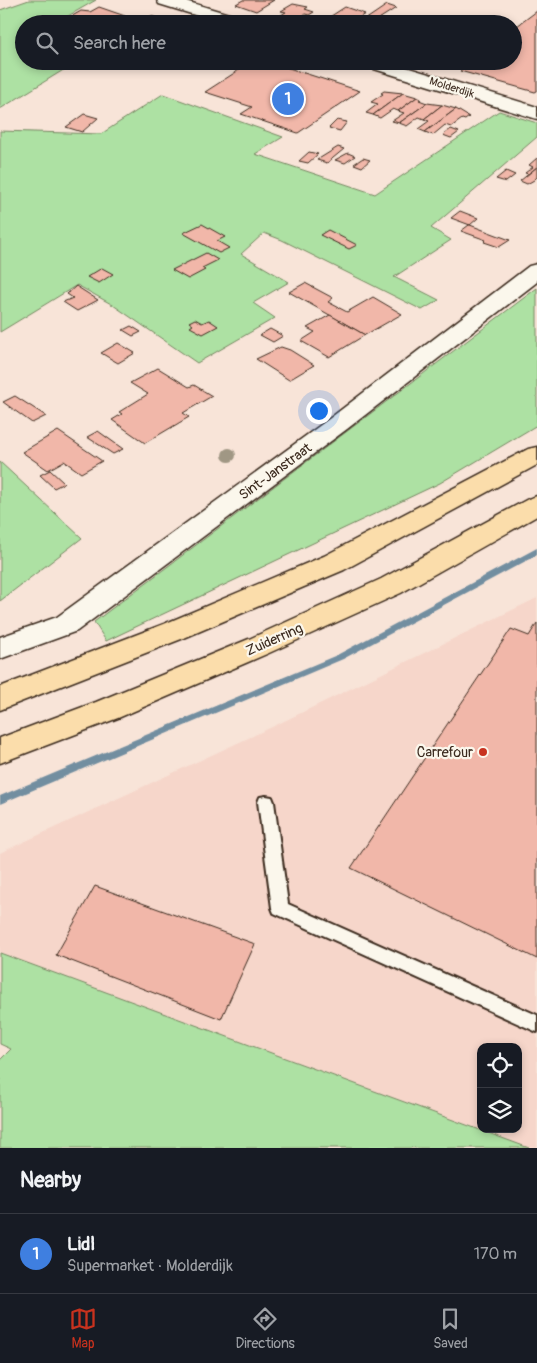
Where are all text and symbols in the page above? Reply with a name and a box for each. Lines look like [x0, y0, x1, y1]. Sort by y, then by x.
search box [15, 15, 522, 70]
icon: search [33, 29, 61, 57]
text: Search here [73, 31, 166, 55]
street label: Molderdijk [428, 75, 476, 101]
pin: 1 [272, 80, 304, 118]
your location [306, 398, 332, 424]
street label: Sint-Janstraat [236, 439, 315, 503]
street label: Zuiderring [243, 619, 305, 659]
place label: Carrefour [417, 744, 473, 761]
marker: Carrefour [477, 746, 489, 758]
map controls [477, 1043, 522, 1133]
button: locate [477, 1043, 522, 1088]
button: layers [477, 1088, 522, 1133]
text: Nearby [20, 1167, 81, 1194]
text: Lidl [67, 1232, 95, 1256]
text: 1 [33, 1244, 39, 1264]
text: 170 m [474, 1244, 517, 1264]
text: Supermarket · Molderdijk [67, 1256, 233, 1276]
tab: Map [69, 1305, 97, 1352]
tab: Directions [235, 1305, 295, 1352]
tab: Saved [433, 1305, 468, 1352]

